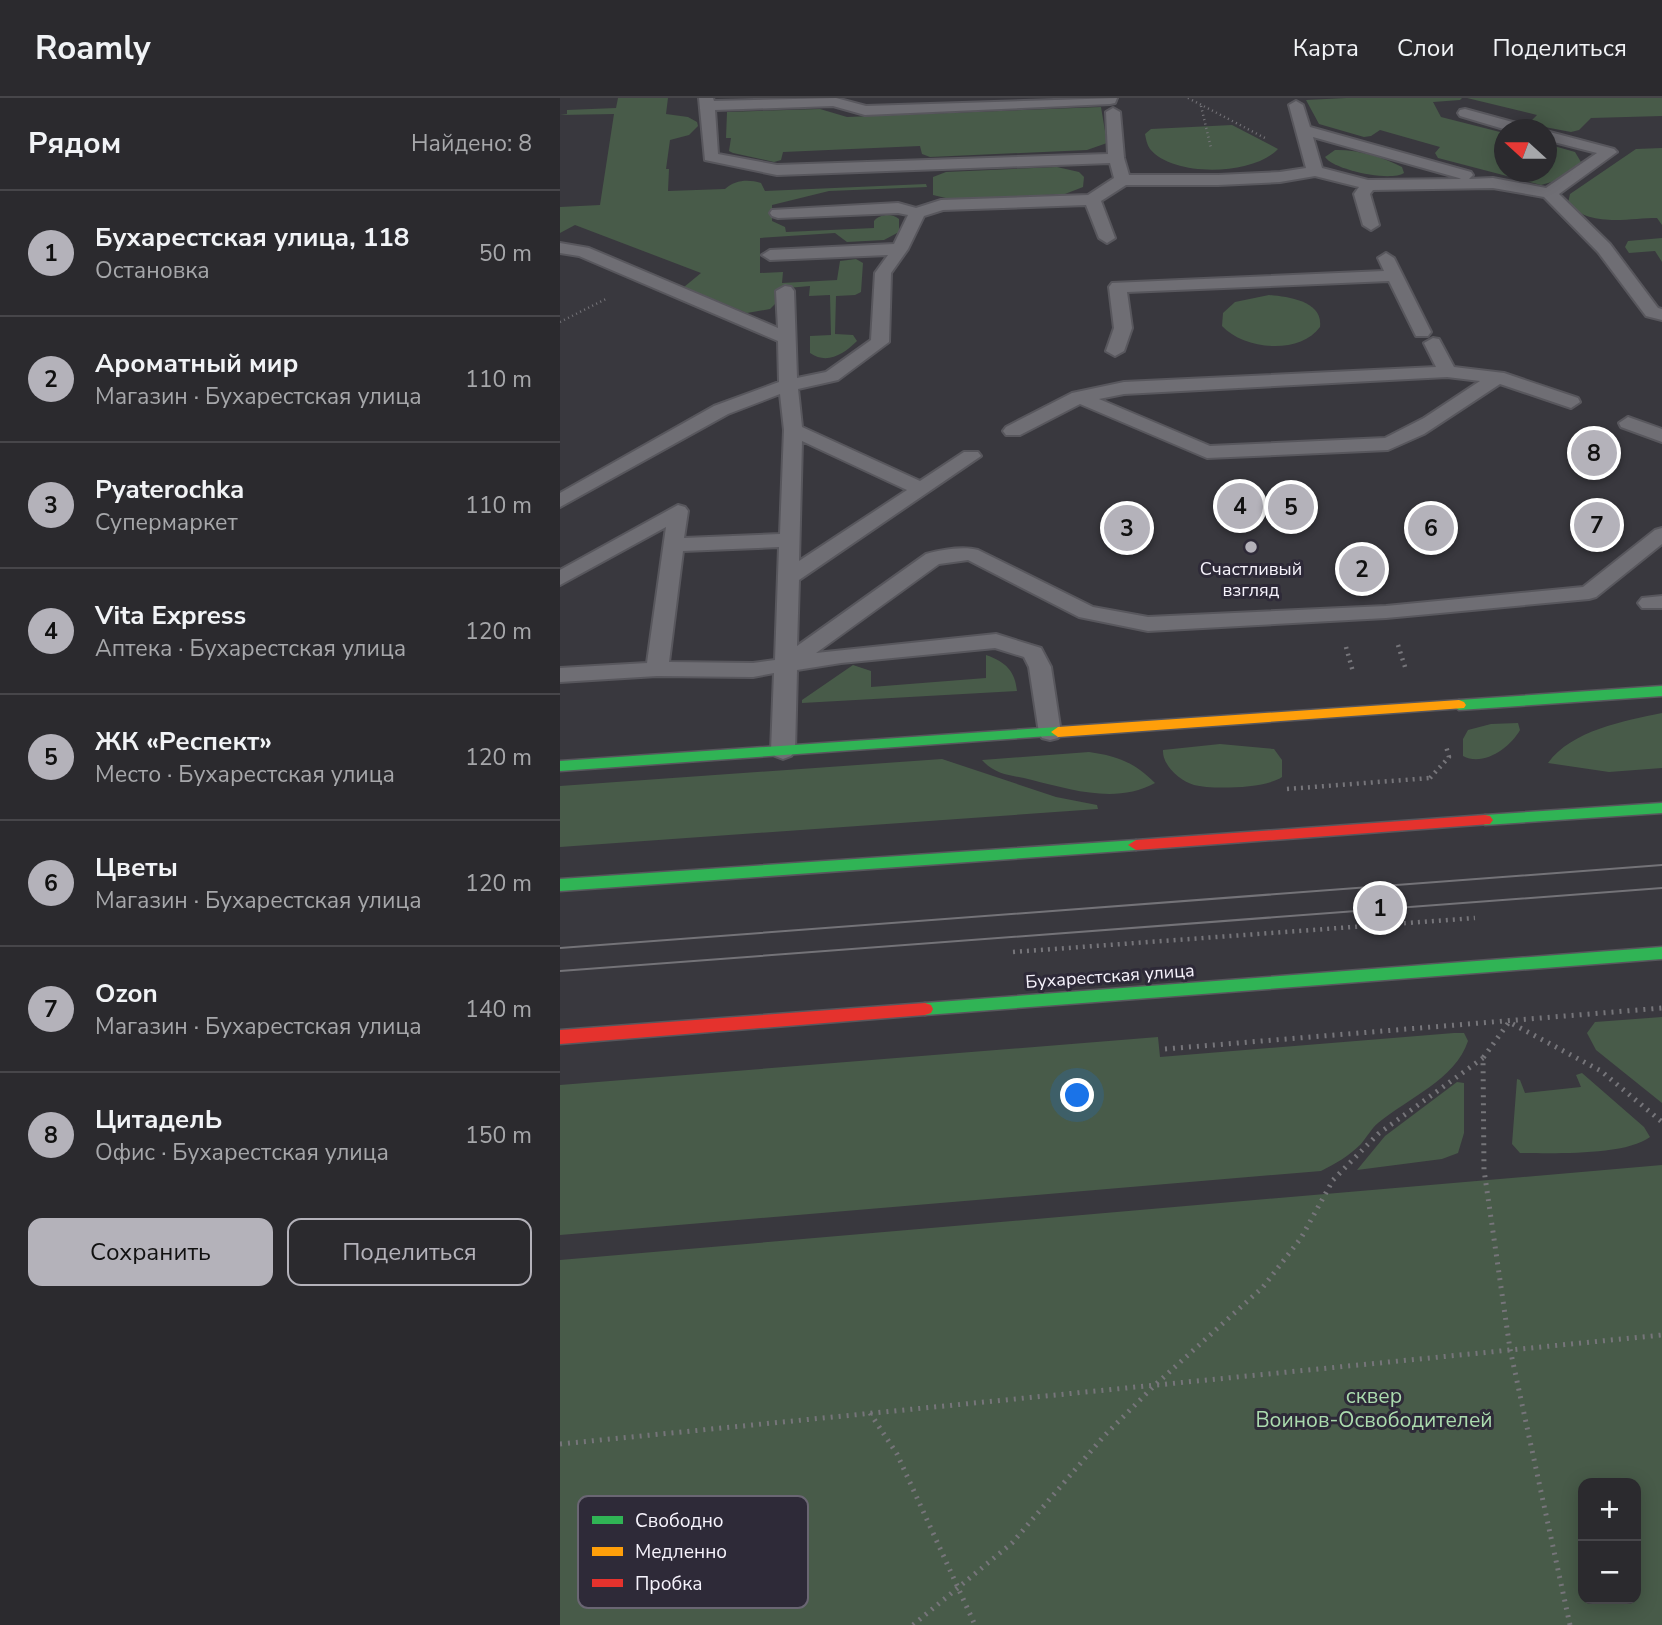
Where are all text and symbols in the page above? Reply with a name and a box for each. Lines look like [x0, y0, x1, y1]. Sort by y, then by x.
text: Roamly [35, 26, 151, 71]
text: Карта [1293, 32, 1359, 64]
text: Слои [1397, 32, 1454, 64]
text: Поделиться [1492, 32, 1627, 64]
north arrow [1494, 119, 1557, 182]
text: Рядом [28, 123, 121, 164]
text: Найдено: 8 [411, 128, 532, 159]
text: Бухарестская улица, 118 [95, 220, 409, 255]
text: 1 [44, 238, 58, 269]
text: 50 m [479, 238, 532, 269]
text: Остановка [95, 255, 210, 286]
text: Ароматный мир [95, 346, 299, 381]
text: 2 [44, 364, 58, 395]
text: 110 m [465, 364, 532, 395]
text: Магазин · Бухарестская улица [95, 381, 422, 412]
pin: 8 [1571, 427, 1617, 479]
text: Pyaterochka [95, 472, 244, 507]
pin: 4 [1217, 480, 1263, 532]
pin: 5 [1268, 481, 1314, 533]
text: 3 [44, 490, 58, 521]
text: 110 m [465, 490, 532, 521]
pin: 7 [1574, 499, 1620, 551]
pin: 3 [1104, 502, 1150, 554]
pin: 6 [1408, 502, 1454, 554]
text: Супермаркет [95, 507, 238, 538]
marker: Счастливый взгляд [1243, 539, 1259, 555]
pin: 2 [1339, 543, 1385, 595]
place label: Счастливый взгляд [1200, 557, 1302, 602]
text: Vita Express [95, 598, 246, 633]
text: 4 [44, 616, 58, 647]
text: 120 m [465, 616, 532, 647]
text: Аптека · Бухарестская улица [95, 633, 406, 664]
text: ЖК «Респект» [95, 724, 272, 759]
text: 5 [44, 742, 58, 773]
text: 120 m [465, 742, 532, 773]
text: Место · Бухарестская улица [95, 759, 395, 790]
text: Цветы [95, 850, 178, 885]
text: 6 [44, 868, 58, 899]
text: 120 m [465, 868, 532, 899]
pin: 1 [1357, 882, 1403, 934]
text: Магазин · Бухарестская улица [95, 885, 422, 916]
street label: Бухарестская улица [1025, 958, 1195, 994]
text: Ozon [95, 976, 158, 1011]
text: 7 [44, 994, 58, 1025]
text: 140 m [465, 994, 532, 1025]
text: Магазин · Бухарестская улица [95, 1011, 422, 1042]
your location [1060, 1078, 1094, 1112]
text: ЦитаделЬ [95, 1102, 222, 1137]
text: 8 [44, 1120, 58, 1151]
text: 150 m [465, 1120, 532, 1151]
text: Офис · Бухарестская улица [95, 1137, 389, 1168]
button: Сохранить [28, 1218, 273, 1286]
button: Поделиться [287, 1218, 532, 1286]
park label: сквер Воинов-Освободителей [1255, 1382, 1493, 1434]
map controls [1578, 1478, 1641, 1604]
button: + [1578, 1478, 1641, 1541]
legend [578, 1496, 808, 1608]
text: Свободно [635, 1508, 724, 1534]
text: Медленно [635, 1539, 727, 1565]
button: − [1578, 1541, 1641, 1604]
text: Пробка [635, 1571, 702, 1597]

